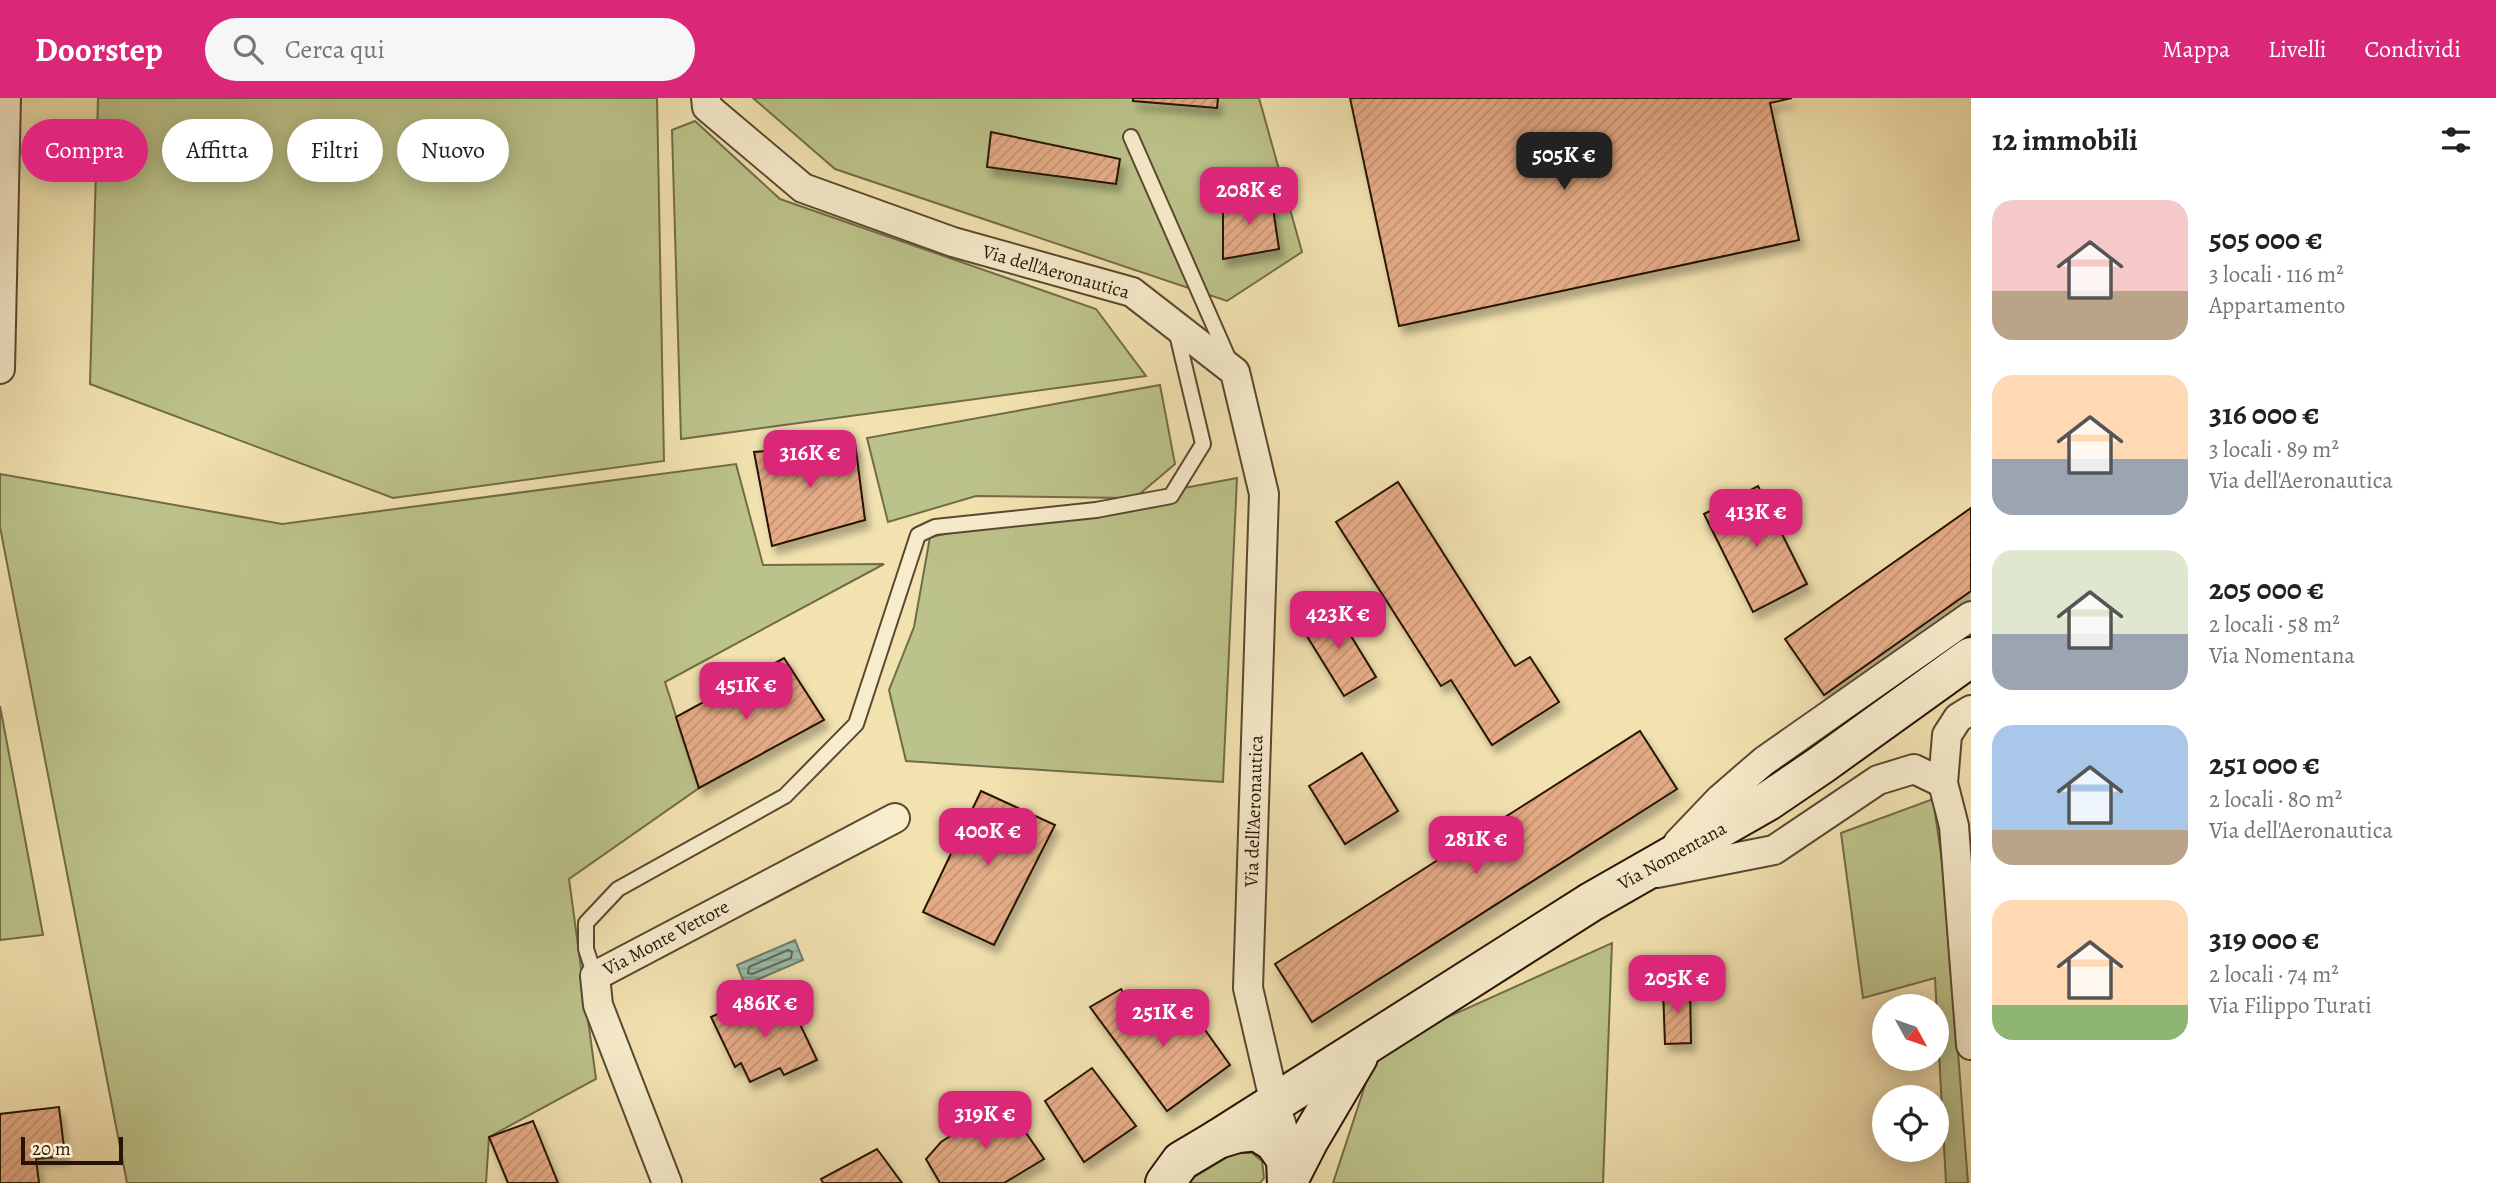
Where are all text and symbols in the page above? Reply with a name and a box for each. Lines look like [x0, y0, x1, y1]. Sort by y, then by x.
search box [205, 18, 695, 81]
text: Doorstep [35, 27, 163, 72]
icon: search [229, 30, 267, 68]
text: Cerca qui [285, 32, 385, 67]
text: Mappa [2162, 33, 2230, 65]
text: Livelli [2268, 33, 2327, 65]
text: Condividi [2365, 33, 2461, 65]
chip: Compra [21, 119, 148, 182]
chip: Affitta [162, 119, 273, 182]
chip: Filtri [287, 119, 383, 182]
chip: Nuovo [397, 119, 509, 182]
text: 12 immobili [1992, 120, 2138, 160]
icon: filters [2437, 121, 2475, 159]
pin: 505K € [1507, 132, 1621, 192]
text: 505K € [1532, 139, 1596, 170]
pin: 208K € [1192, 167, 1306, 227]
text: 208K € [1216, 174, 1282, 205]
text: 505 000 € [2209, 219, 2323, 259]
icon: home [2048, 228, 2132, 312]
street label: Via dell'Aeronautica [978, 238, 1133, 305]
text: 3 locali · 116 m² [2209, 259, 2344, 290]
text: Appartamento [2209, 290, 2345, 321]
text: 316 000 € [2209, 394, 2320, 434]
icon: home [2048, 403, 2132, 487]
pin: 316K € [753, 430, 867, 490]
text: 3 locali · 89 m² [2209, 434, 2339, 465]
text: 316K € [779, 437, 841, 468]
text: Via dell'Aeronautica [2209, 465, 2393, 496]
pin: 413K € [1699, 490, 1813, 549]
text: 413K € [1725, 496, 1787, 527]
text: 205 000 € [2209, 569, 2324, 609]
icon: home [2048, 578, 2132, 662]
pin: 423K € [1281, 592, 1395, 651]
text: 423K € [1306, 598, 1370, 629]
text: 2 locali · 58 m² [2209, 609, 2340, 640]
text: Via Nomentana [2209, 640, 2355, 671]
pin: 451K € [689, 662, 803, 722]
text: 451K € [715, 669, 777, 700]
street label: Via dell'Aeronautica [1238, 734, 1270, 888]
text: 251 000 € [2209, 744, 2320, 784]
icon: home [2048, 753, 2132, 837]
text: 2 locali · 80 m² [2209, 784, 2342, 815]
pin: 400K € [931, 808, 1045, 868]
text: 400K € [955, 815, 1021, 846]
street label: Via Nomentana [1612, 815, 1731, 897]
text: Via dell'Aeronautica [2209, 815, 2393, 846]
pin: 281K € [1419, 816, 1533, 876]
text: 281K € [1445, 823, 1507, 854]
street label: Via Monte Vettore [598, 894, 734, 983]
text: 319 000 € [2209, 919, 2319, 959]
icon: home [2048, 928, 2132, 1012]
pin: 205K € [1620, 956, 1734, 1015]
text: 2 locali · 74 m² [2209, 959, 2339, 990]
text: 205K € [1645, 962, 1709, 993]
pin: 486K € [708, 981, 822, 1040]
text: 486K € [733, 987, 797, 1018]
pin: 251K € [1106, 990, 1220, 1049]
text: Via Filippo Turati [2209, 990, 2372, 1021]
north arrow [1872, 994, 1950, 1071]
map controls [1872, 994, 1949, 1162]
text: 251K € [1132, 996, 1194, 1027]
button: locate [1872, 1085, 1949, 1162]
pin: 319K € [928, 1091, 1042, 1151]
text: 319K € [954, 1098, 1016, 1129]
scale bar [21, 1134, 122, 1166]
text: 20 m [32, 1136, 71, 1162]

